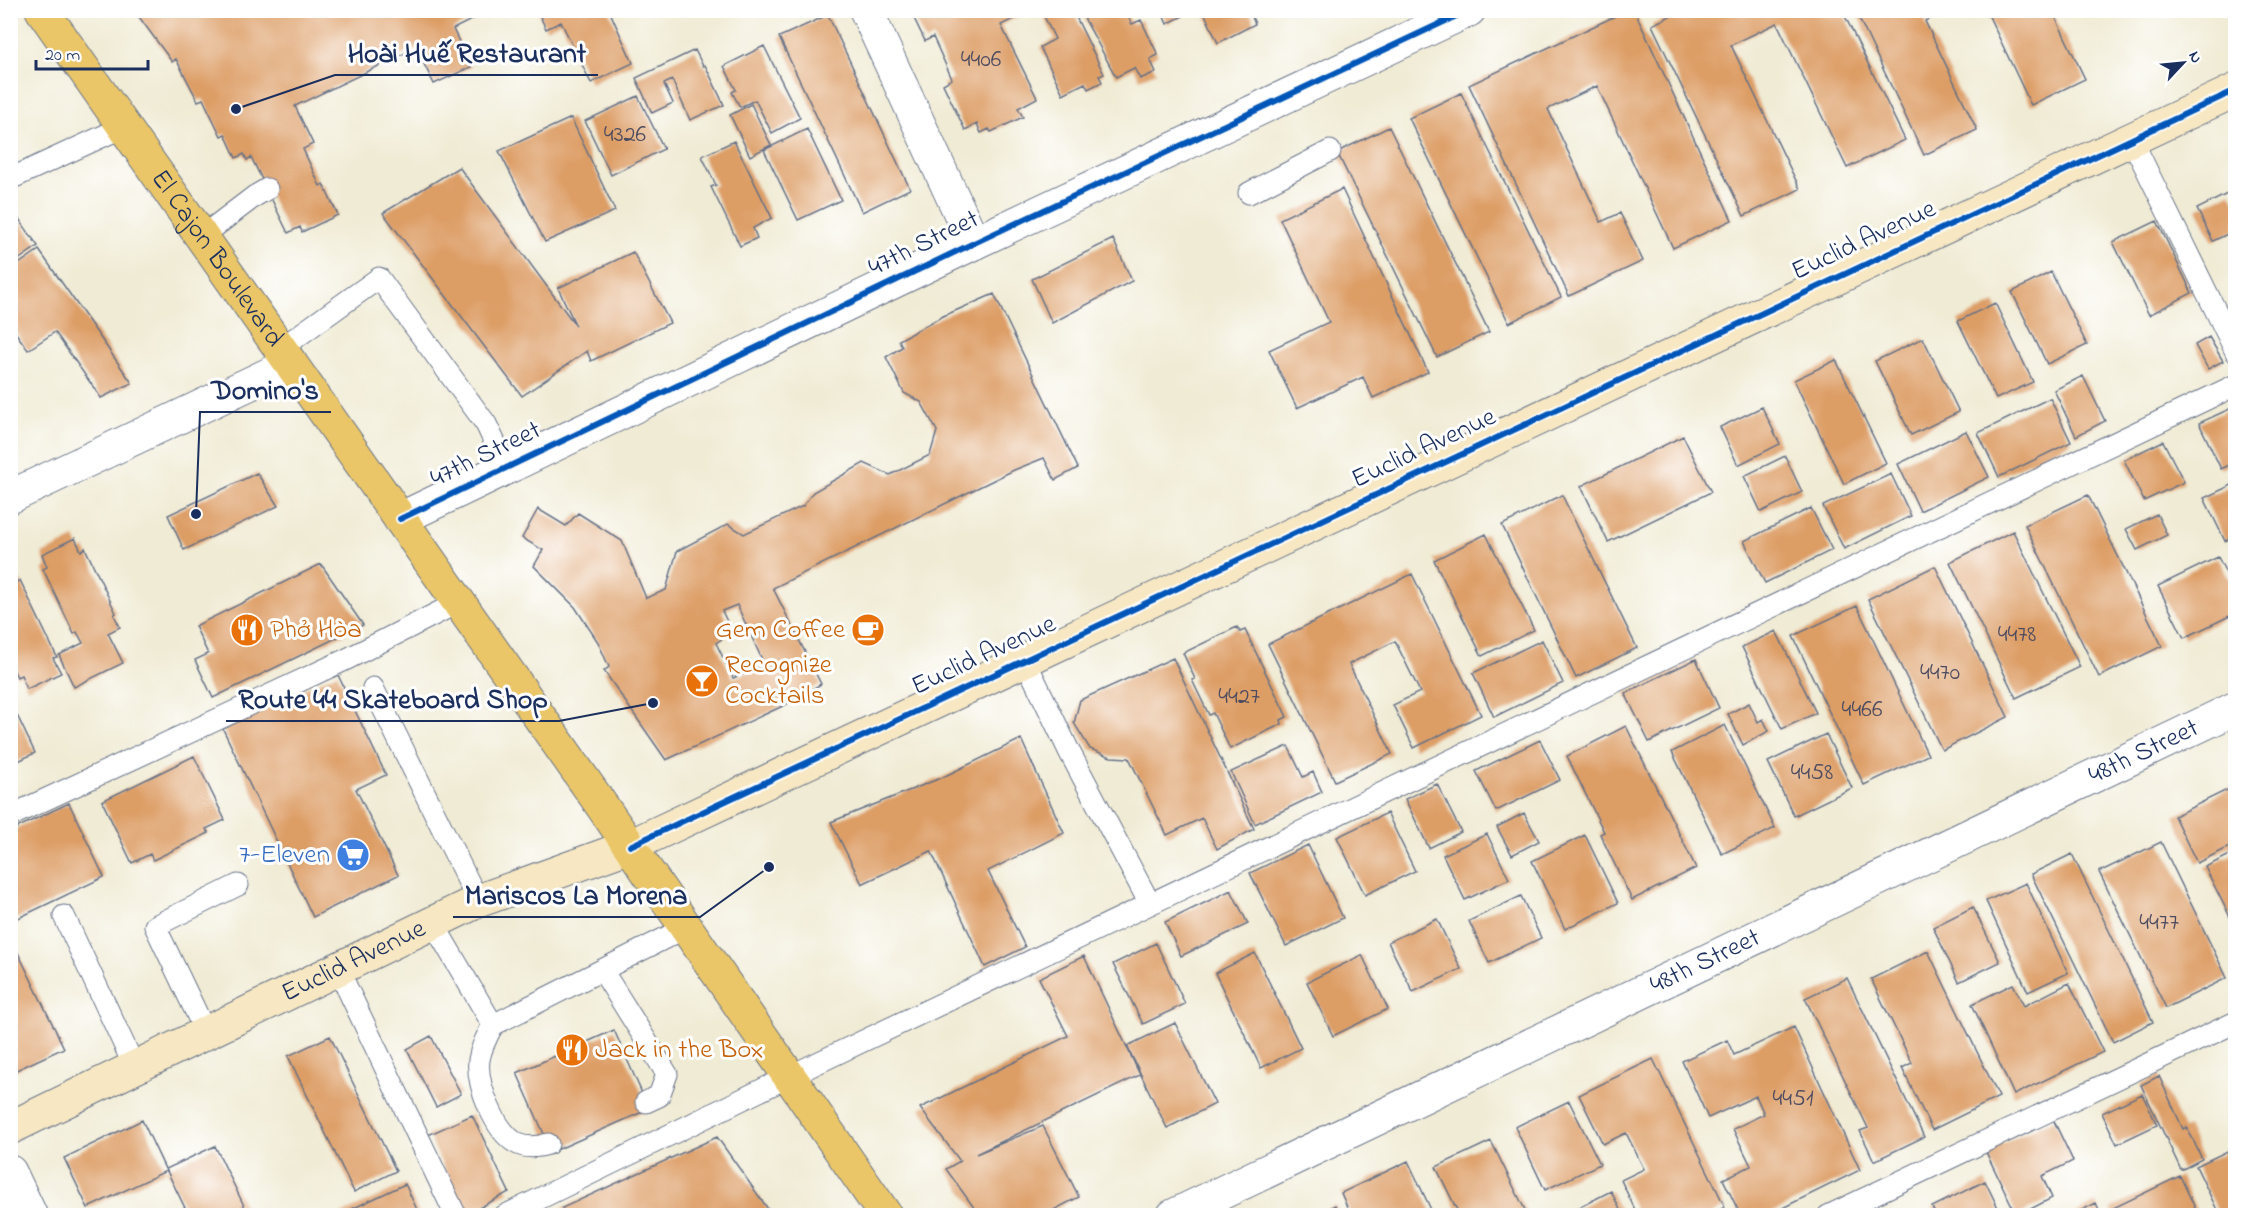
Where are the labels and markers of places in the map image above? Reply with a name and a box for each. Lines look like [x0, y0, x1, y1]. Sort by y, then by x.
callout: Hoài Huế Restaurant [335, 29, 598, 75]
callout: Domino's [200, 366, 331, 412]
place label: Phở Hòa [270, 611, 362, 650]
place label: Gem Coffee [716, 611, 846, 650]
restaurant icon: Phở Hòa [229, 612, 265, 648]
cafe icon: Gem Coffee [850, 612, 886, 648]
place label: Recognize Cocktails [725, 646, 833, 716]
bar icon: Recognize Cocktails [684, 663, 720, 699]
callout: Route 44 Skateboard Shop [226, 675, 559, 721]
place label: 7-Eleven [239, 836, 330, 875]
supermarket icon: 7-Eleven [335, 837, 371, 873]
callout: Mariscos La Morena [453, 871, 700, 917]
place label: Jack in the Box [595, 1031, 763, 1070]
restaurant icon: Jack in the Box [554, 1032, 590, 1068]

